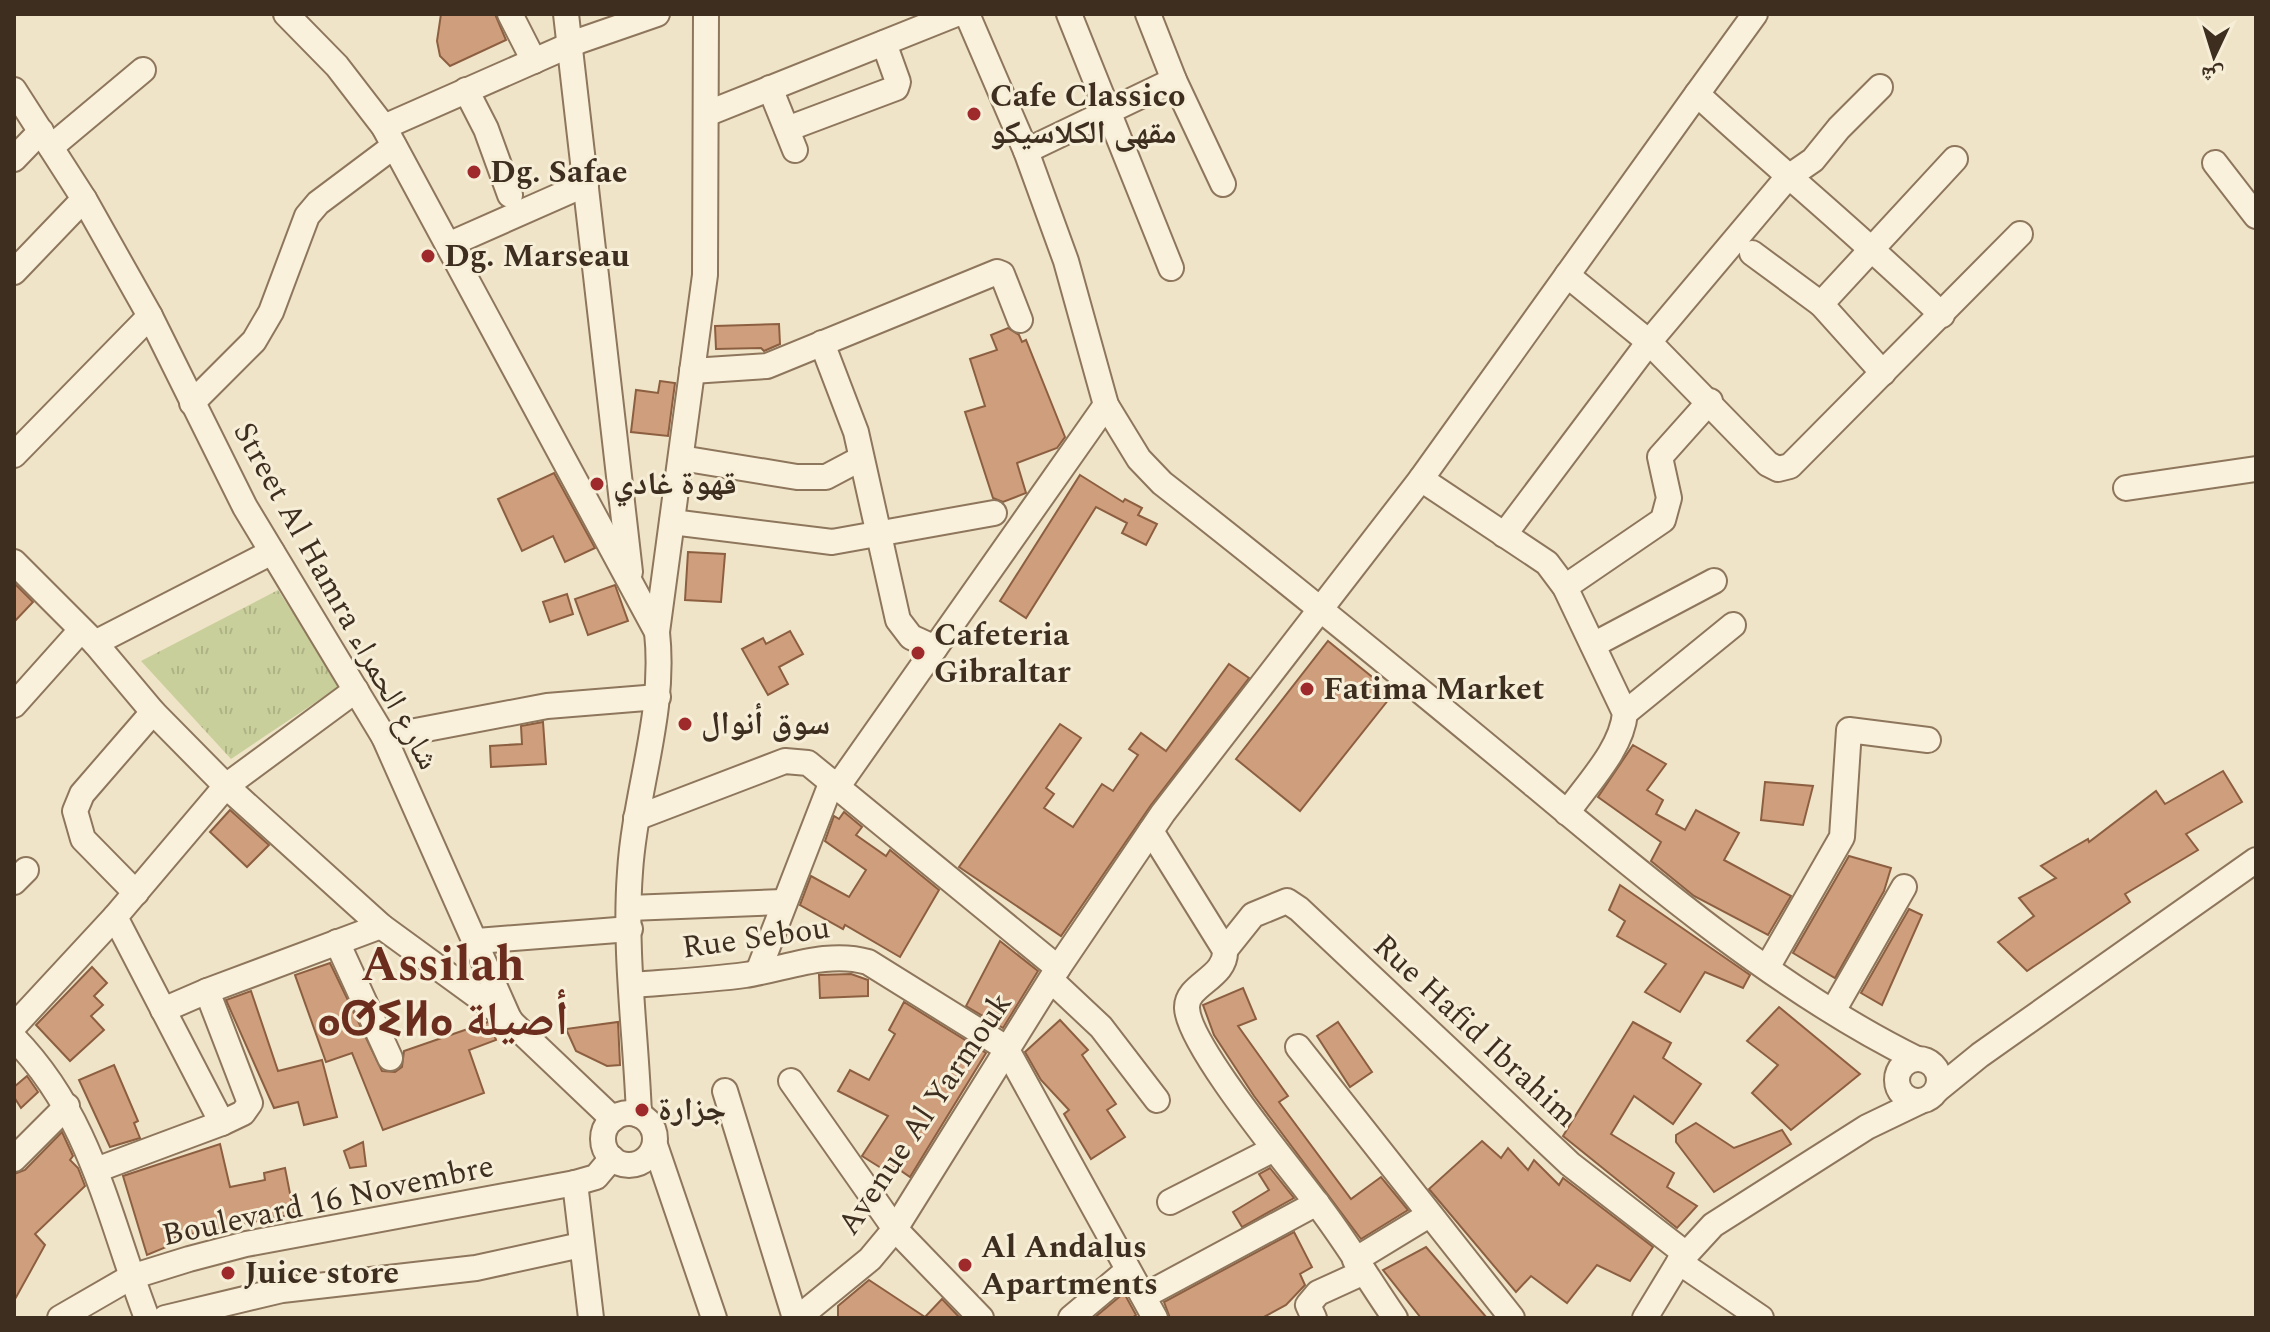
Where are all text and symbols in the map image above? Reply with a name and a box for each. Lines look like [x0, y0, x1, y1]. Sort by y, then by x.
north arrow [2174, 16, 2254, 96]
text: ش [2200, 57, 2226, 92]
place label: Cafe Classico مقهى الكلاسيكو [990, 72, 1185, 158]
marker: Cafe Classico مقهى الكلاسيكو [965, 105, 983, 123]
place label: Dg. Safae [490, 148, 628, 197]
marker: Dg. Safae [465, 163, 483, 181]
place label: Dg. Marseau [444, 232, 630, 281]
marker: Dg. Marseau [419, 247, 437, 265]
street label: Street Al Hamra شارع الحمراء [220, 413, 452, 779]
place label: قهوة غادي [613, 460, 737, 509]
marker: قهوة غادي [588, 475, 606, 493]
place label: Cafeteria Gibraltar [934, 611, 1071, 697]
marker: Cafeteria Gibraltar [909, 644, 927, 662]
place label: Fatima Market [1323, 665, 1544, 714]
marker: Fatima Market [1298, 680, 1316, 698]
place label: سوق أنوال [701, 700, 830, 749]
marker: سوق أنوال [676, 715, 694, 733]
street label: Rue Sebou [679, 903, 833, 973]
street label: Rue Hafid Ibrahim [1361, 923, 1589, 1139]
district label: Assilah ⴰⵚⵉⵍⴰ أصيلة [317, 929, 569, 1057]
street label: Avenue Al Yarmouk [825, 982, 1025, 1246]
place label: جزارة [658, 1086, 726, 1135]
marker: جزارة [633, 1101, 651, 1119]
street label: Boulevard 16 Novembre [158, 1142, 498, 1260]
place label: Al Andalus Apartments [981, 1223, 1158, 1309]
place label: Juice store [244, 1249, 399, 1298]
marker: Al Andalus Apartments [956, 1256, 974, 1274]
marker: Juice store [219, 1264, 237, 1282]

